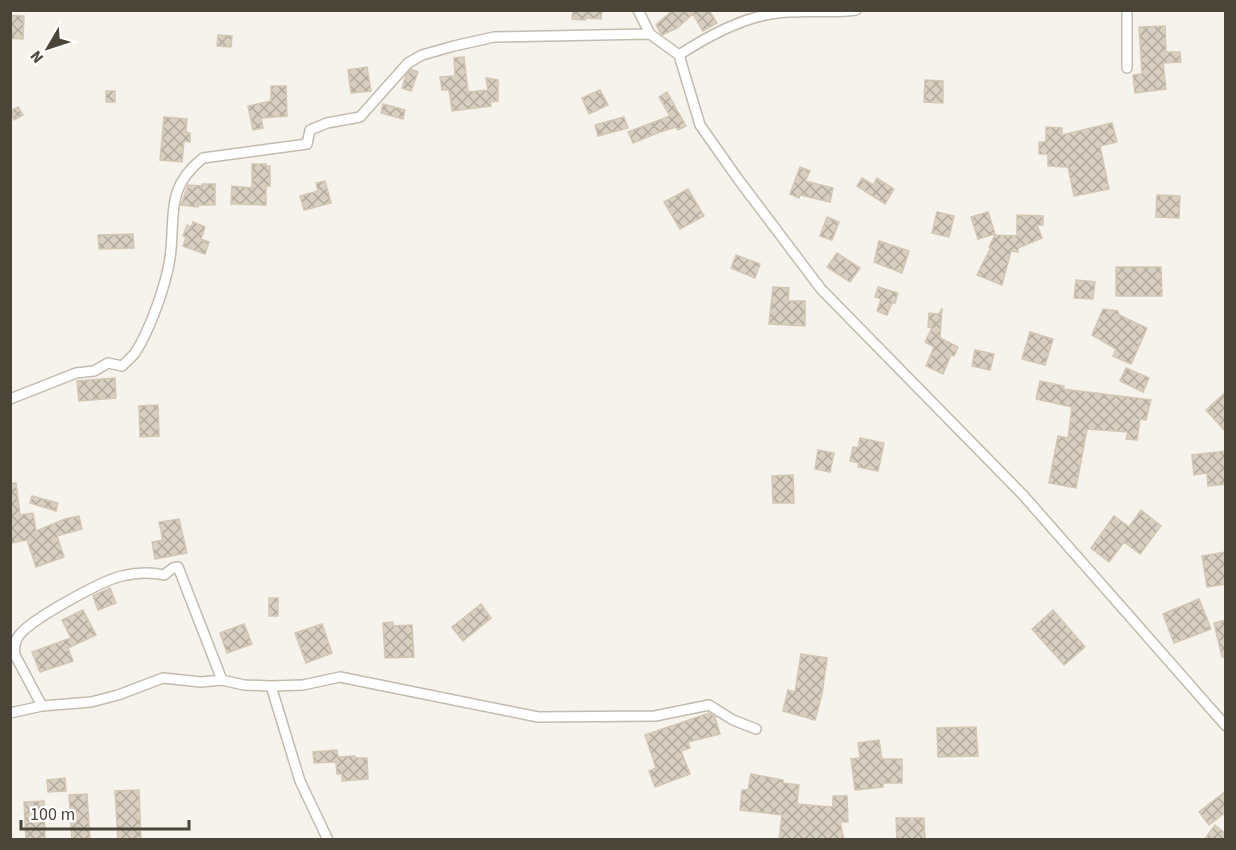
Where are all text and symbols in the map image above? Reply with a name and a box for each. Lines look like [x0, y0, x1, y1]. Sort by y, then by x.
north arrow [18, 18, 78, 78]
text: N [25, 46, 49, 68]
scale bar [21, 793, 189, 831]
text: 100 m [30, 802, 75, 827]

